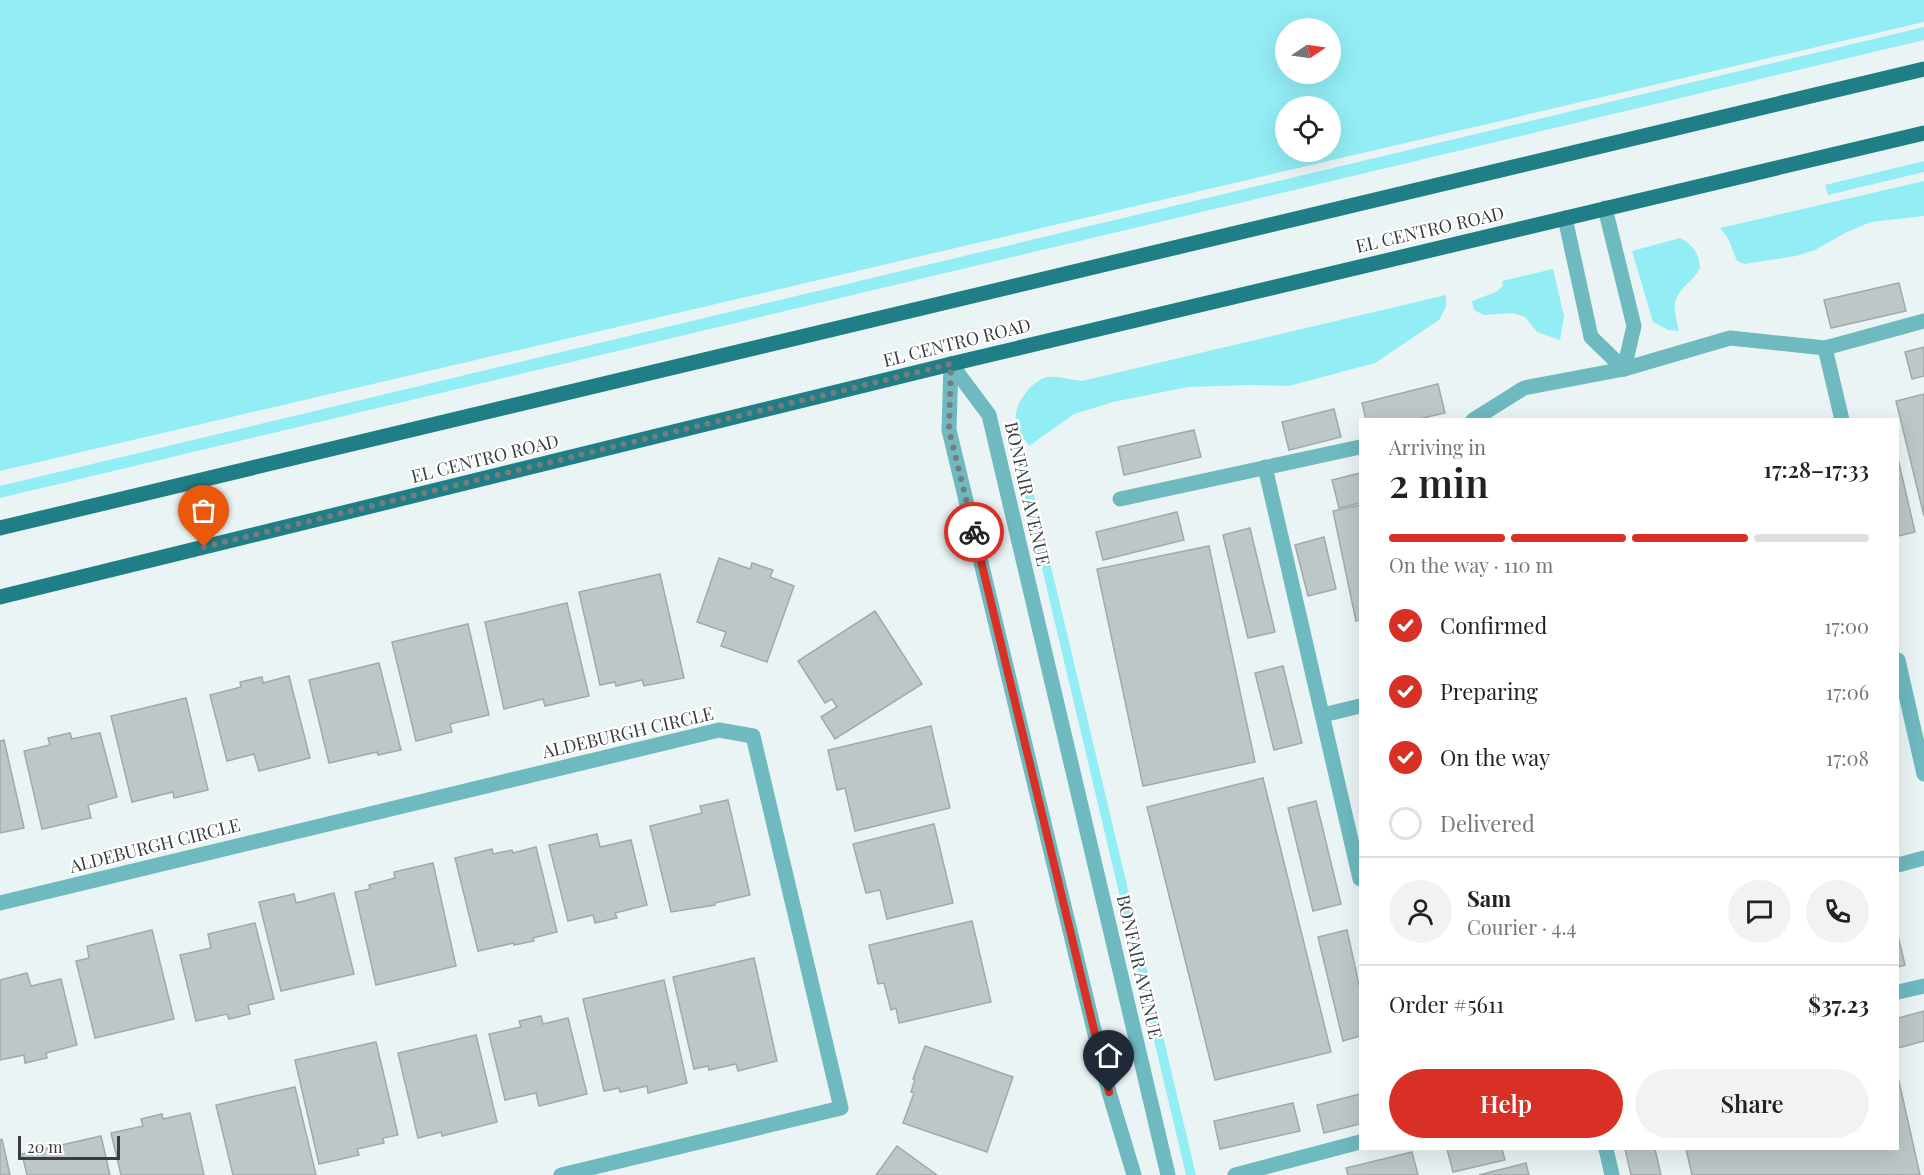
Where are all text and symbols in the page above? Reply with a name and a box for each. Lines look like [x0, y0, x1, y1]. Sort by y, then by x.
north arrow [1275, 18, 1341, 84]
map controls [1275, 18, 1341, 162]
button: locate [1275, 96, 1341, 162]
street label: EL CENTRO ROAD [1353, 200, 1506, 258]
street label: EL CENTRO ROAD [880, 312, 1033, 372]
street label: BONFAIR AVENUE [1000, 419, 1056, 568]
street label: EL CENTRO ROAD [408, 428, 561, 488]
text: Arriving in [1389, 433, 1486, 460]
text: 17:28–17:33 [1764, 454, 1869, 484]
text: 2 min [1389, 456, 1489, 508]
pin [178, 485, 229, 547]
icon: bag [187, 494, 220, 527]
courier [944, 502, 1004, 562]
icon: bike [958, 516, 991, 549]
text: On the way · 110 m [1389, 551, 1553, 578]
icon: check [1389, 609, 1422, 642]
text: Confirmed [1440, 610, 1547, 640]
text: 17:00 [1824, 612, 1869, 639]
icon: check [1389, 675, 1422, 708]
text: Preparing [1440, 676, 1538, 706]
text: 17:06 [1826, 678, 1869, 705]
street label: ALDEBURGH CIRCLE [539, 701, 716, 764]
icon: check [1389, 741, 1422, 774]
text: On the way [1440, 742, 1550, 772]
text: 17:08 [1826, 744, 1869, 771]
text: Delivered [1440, 808, 1535, 838]
street label: ALDEBURGH CIRCLE [66, 812, 243, 878]
button: person [1389, 880, 1452, 943]
button: chat [1728, 880, 1791, 943]
button: phone [1806, 880, 1869, 943]
text: Sam [1467, 883, 1511, 913]
street label: BONFAIR AVENUE [1112, 892, 1168, 1041]
text: Courier · 4.4 [1467, 913, 1576, 940]
text: Order #5611 [1389, 989, 1504, 1019]
text: $37.23 [1808, 989, 1869, 1019]
pin [1083, 1030, 1134, 1092]
icon: home [1092, 1039, 1125, 1072]
button: Help [1389, 1069, 1623, 1138]
button: Share [1635, 1069, 1869, 1138]
scale bar [18, 1133, 120, 1160]
text: 20 m [27, 1136, 62, 1157]

